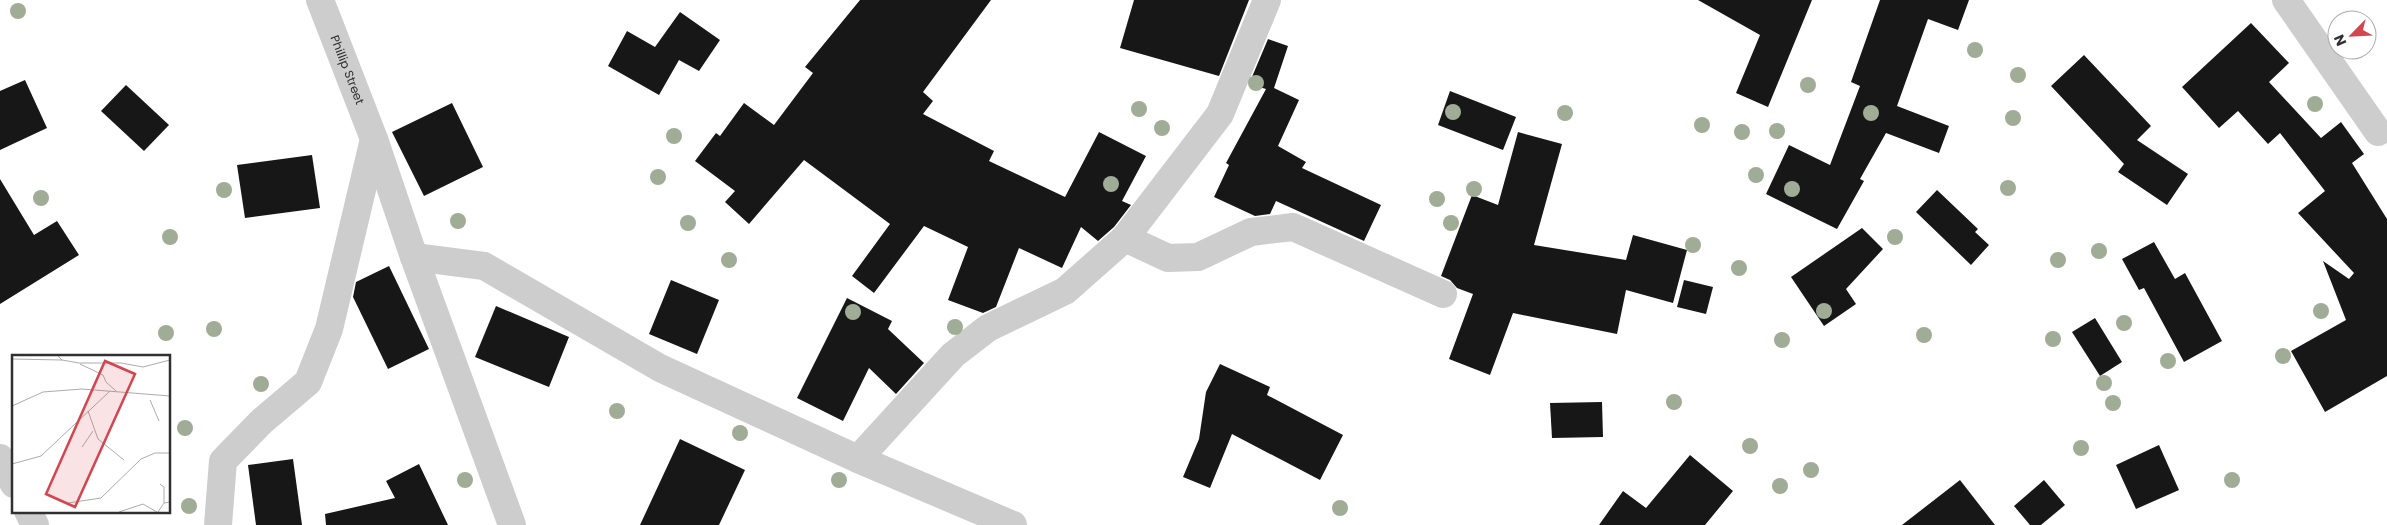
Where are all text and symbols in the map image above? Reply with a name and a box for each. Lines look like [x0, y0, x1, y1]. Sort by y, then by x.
north arrow [2327, 10, 2377, 60]
text: N [2329, 31, 2351, 49]
street label: Phillip Street [326, 33, 369, 107]
inset map [12, 355, 170, 512]

